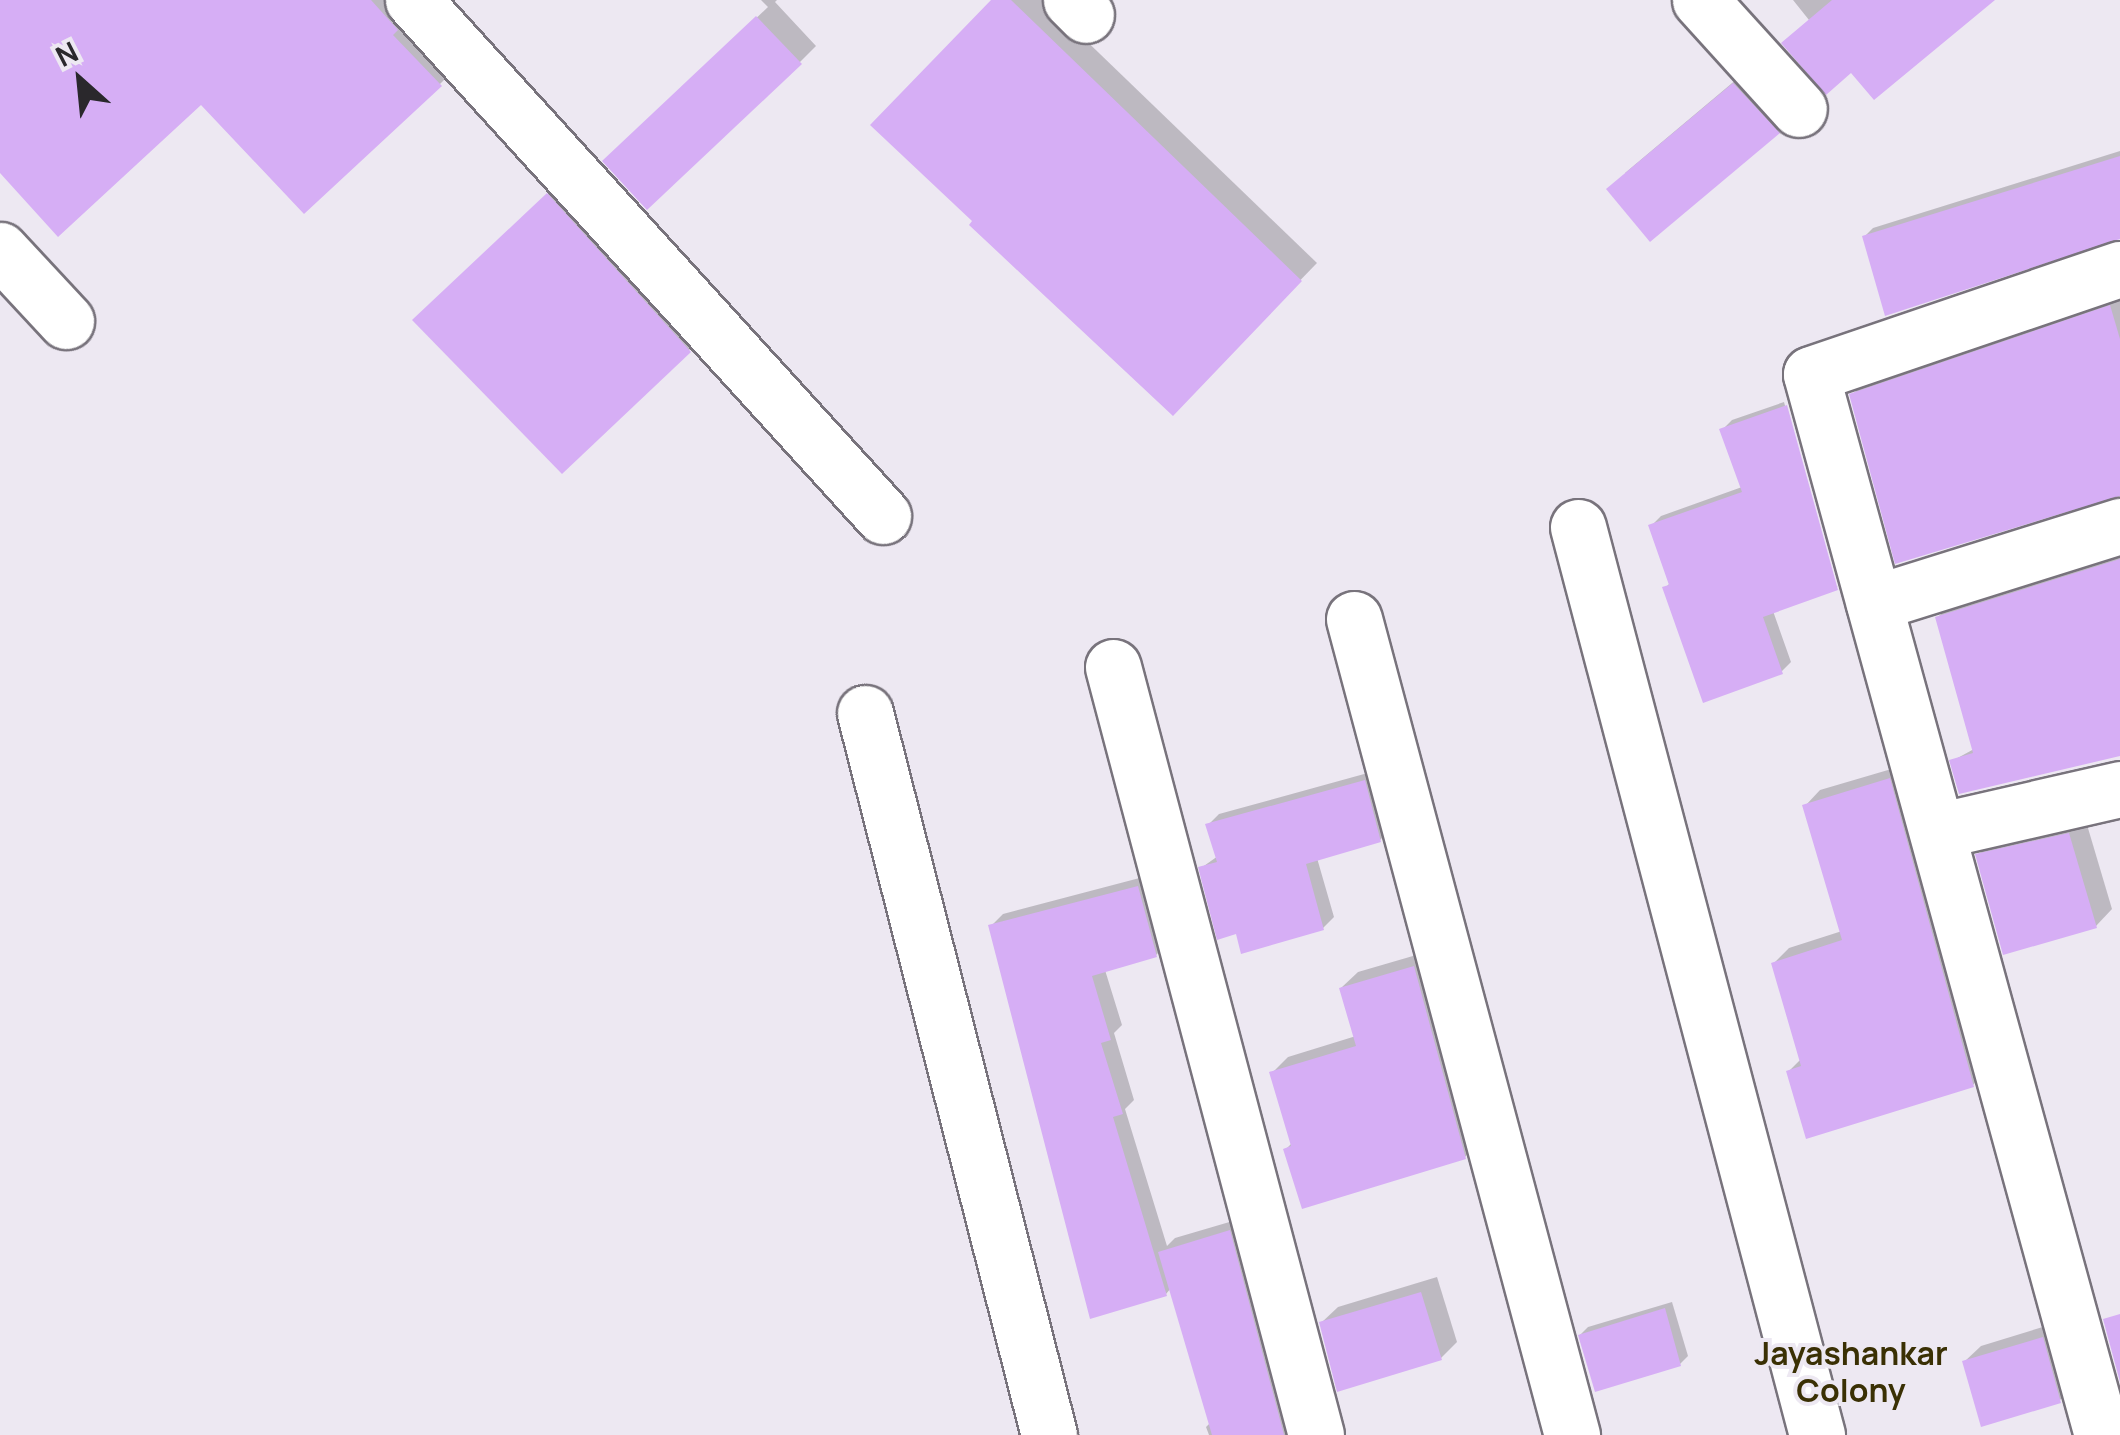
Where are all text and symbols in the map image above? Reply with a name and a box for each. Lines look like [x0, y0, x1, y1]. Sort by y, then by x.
north arrow [30, 30, 130, 130]
text: N [49, 32, 84, 75]
district label: Jayashankar Colony [1754, 1335, 1948, 1410]

